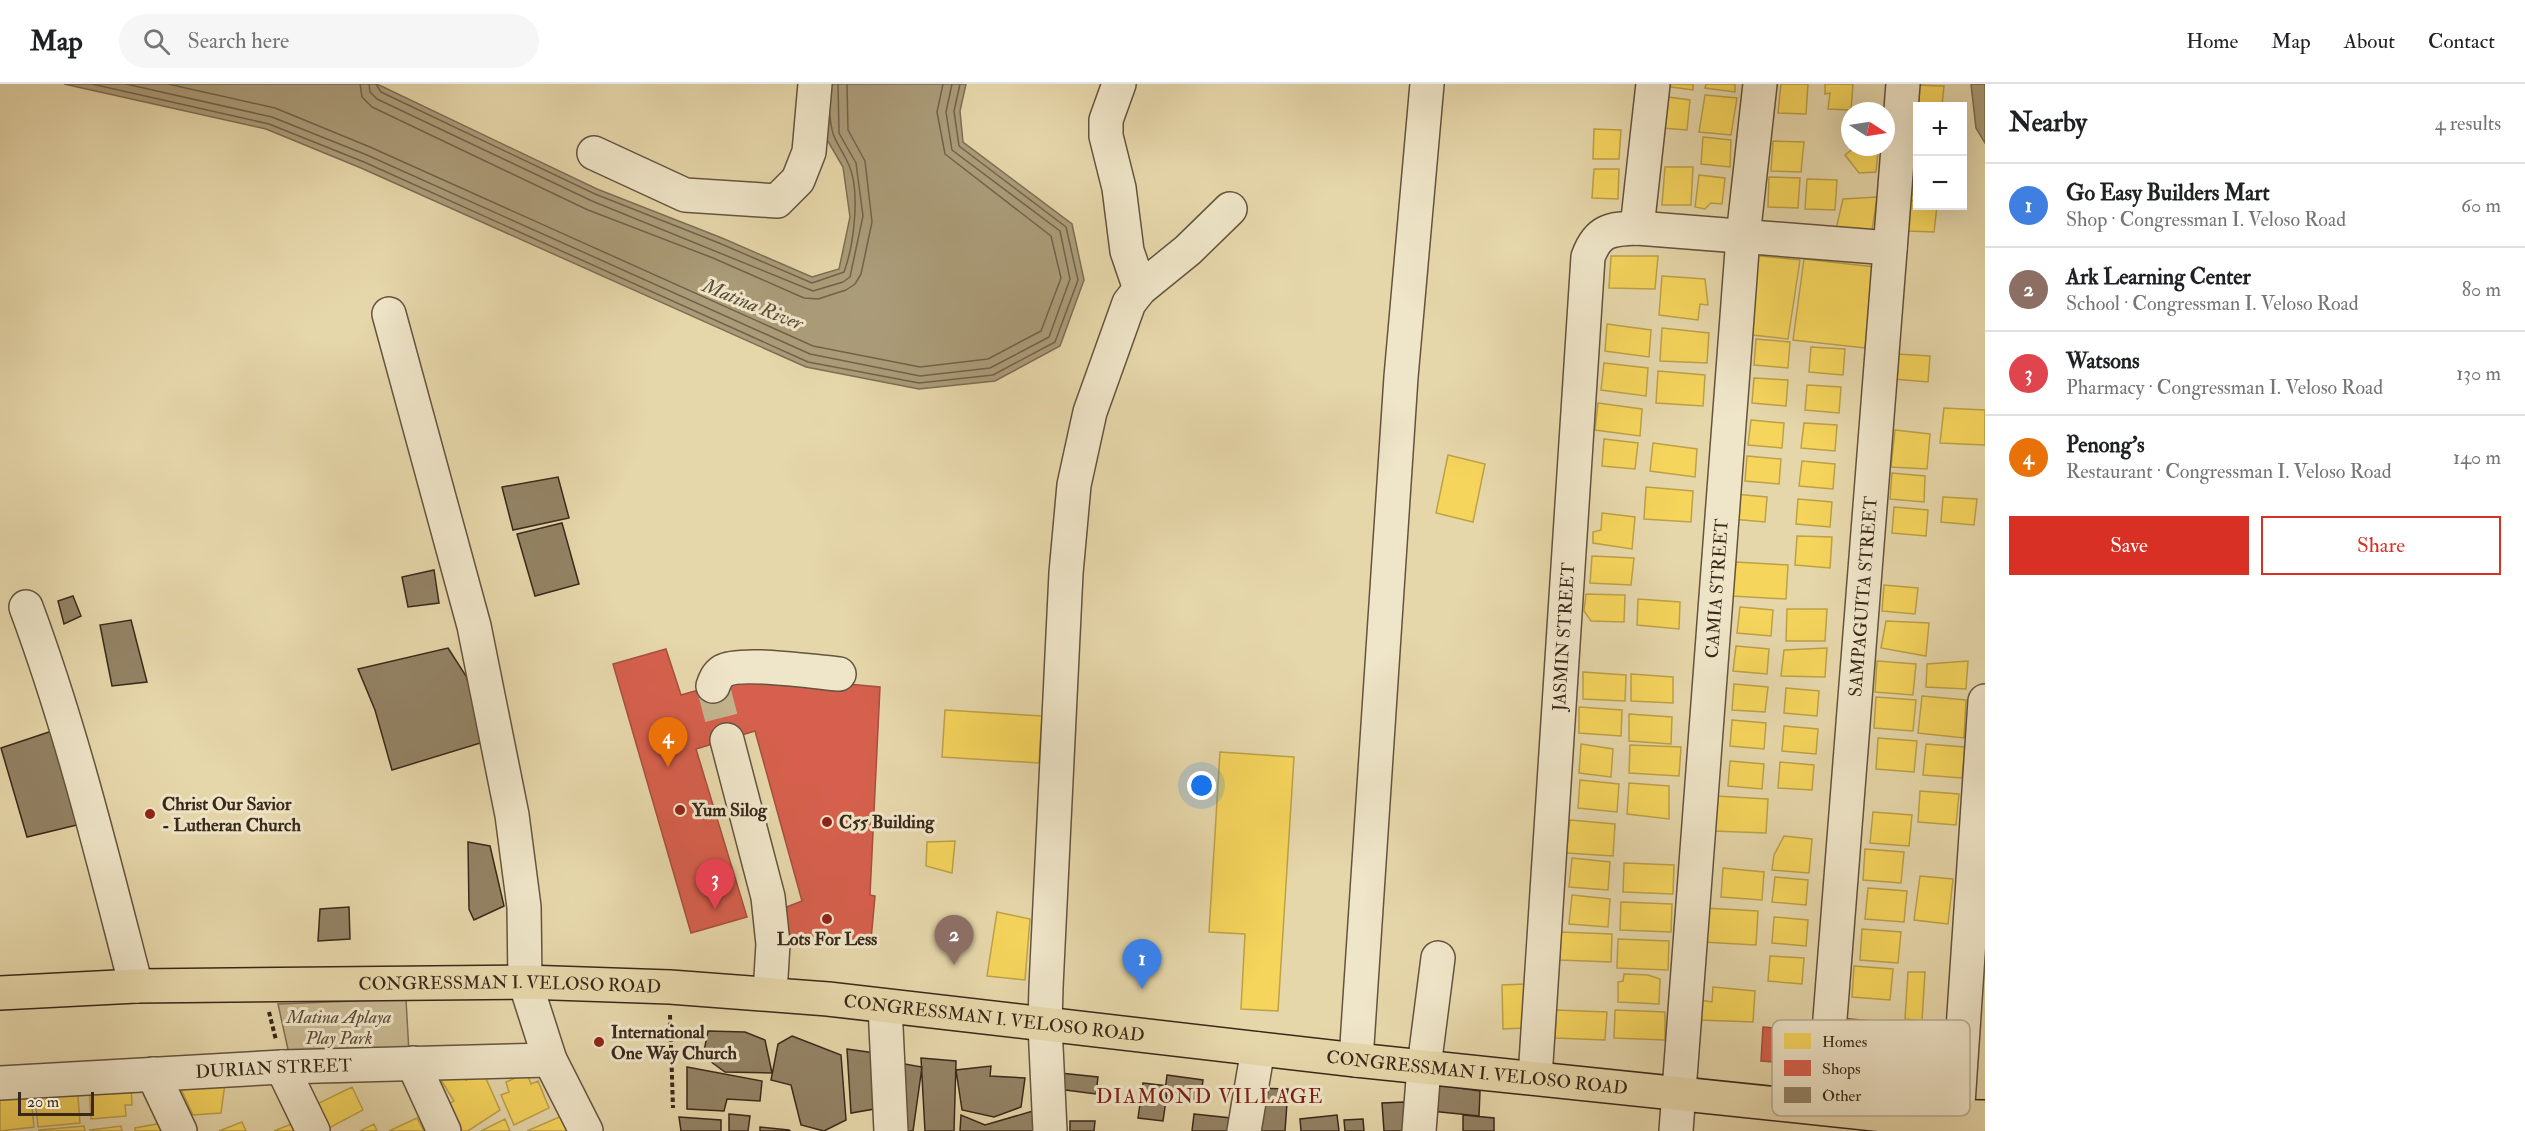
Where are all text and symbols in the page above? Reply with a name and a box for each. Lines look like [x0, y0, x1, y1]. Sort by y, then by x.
search box [119, 14, 539, 68]
text: Map [30, 24, 83, 59]
icon: search [140, 25, 173, 58]
text: Search here [188, 27, 289, 55]
text: Home [2186, 28, 2238, 55]
text: Map [2271, 28, 2311, 55]
text: About [2344, 28, 2395, 55]
text: Contact [2428, 28, 2495, 55]
north arrow [1841, 102, 1895, 156]
map controls [1913, 102, 1967, 210]
button: + [1913, 102, 1967, 156]
text: Nearby [2009, 107, 2087, 139]
text: 4 results [2435, 111, 2501, 136]
button: − [1913, 156, 1967, 210]
text: Go Easy Builders Mart [2066, 179, 2270, 207]
text: 1 [2025, 193, 2032, 218]
text: 60 m [2461, 193, 2501, 218]
text: Shop · Congressman I. Veloso Road [2066, 207, 2346, 232]
text: Ark Learning Center [2066, 263, 2251, 291]
water label: Matina River [698, 273, 808, 337]
text: 2 [2023, 277, 2034, 302]
text: 80 m [2462, 277, 2501, 302]
text: School · Congressman I. Veloso Road [2066, 291, 2359, 316]
text: Watsons [2066, 347, 2140, 375]
text: 3 [2025, 361, 2032, 386]
text: 130 m [2456, 361, 2501, 386]
text: Pharmacy · Congressman I. Veloso Road [2066, 375, 2383, 400]
text: Penong's [2066, 431, 2145, 459]
text: 4 [2023, 445, 2034, 470]
text: 140 m [2453, 445, 2501, 470]
text: Restaurant · Congressman I. Veloso Road [2066, 459, 2391, 484]
street label: SAMPAGUITA STREET [1844, 495, 1883, 698]
button: Save [2009, 516, 2249, 575]
button: Share [2261, 516, 2501, 575]
street label: CAMIA STREET [1700, 517, 1734, 659]
street label: JASMIN STREET [1548, 561, 1580, 713]
pin: 4 [648, 718, 688, 767]
your location [1187, 771, 1216, 800]
place label: Christ Our Savior - Lutheran Church [162, 793, 301, 837]
place label: Yum Silog [691, 799, 768, 822]
marker: Yum Silog [673, 803, 687, 817]
marker: Christ Our Savior - Lutheran Church [143, 807, 157, 821]
place label: C55 Building [839, 811, 935, 834]
marker: C55 Building [820, 815, 834, 829]
pin: 3 [696, 860, 734, 909]
marker: Lots For Less [820, 912, 834, 926]
pin: 2 [934, 916, 974, 965]
place label: Lots For Less [777, 928, 877, 951]
pin: 1 [1122, 940, 1162, 989]
street label: CONGRESSMAN I. VELOSO ROAD [358, 971, 661, 999]
street label: CONGRESSMAN I. VELOSO ROAD [842, 990, 1146, 1047]
park label: Matina Aplaya Play Park [286, 1006, 391, 1050]
legend [1772, 1020, 1970, 1116]
place label: International One Way Church [611, 1021, 738, 1065]
text: Homes [1822, 1032, 1867, 1052]
marker: International One Way Church [592, 1035, 606, 1049]
street label: CONGRESSMAN I. VELOSO ROAD [1325, 1046, 1629, 1100]
street label: DURIAN STREET [195, 1054, 353, 1084]
text: Shops [1822, 1059, 1861, 1080]
district label: DIAMOND VILLAGE [1096, 1084, 1324, 1109]
text: Other [1822, 1086, 1861, 1106]
scale bar [18, 1089, 94, 1116]
text: 20 m [27, 1092, 59, 1112]

